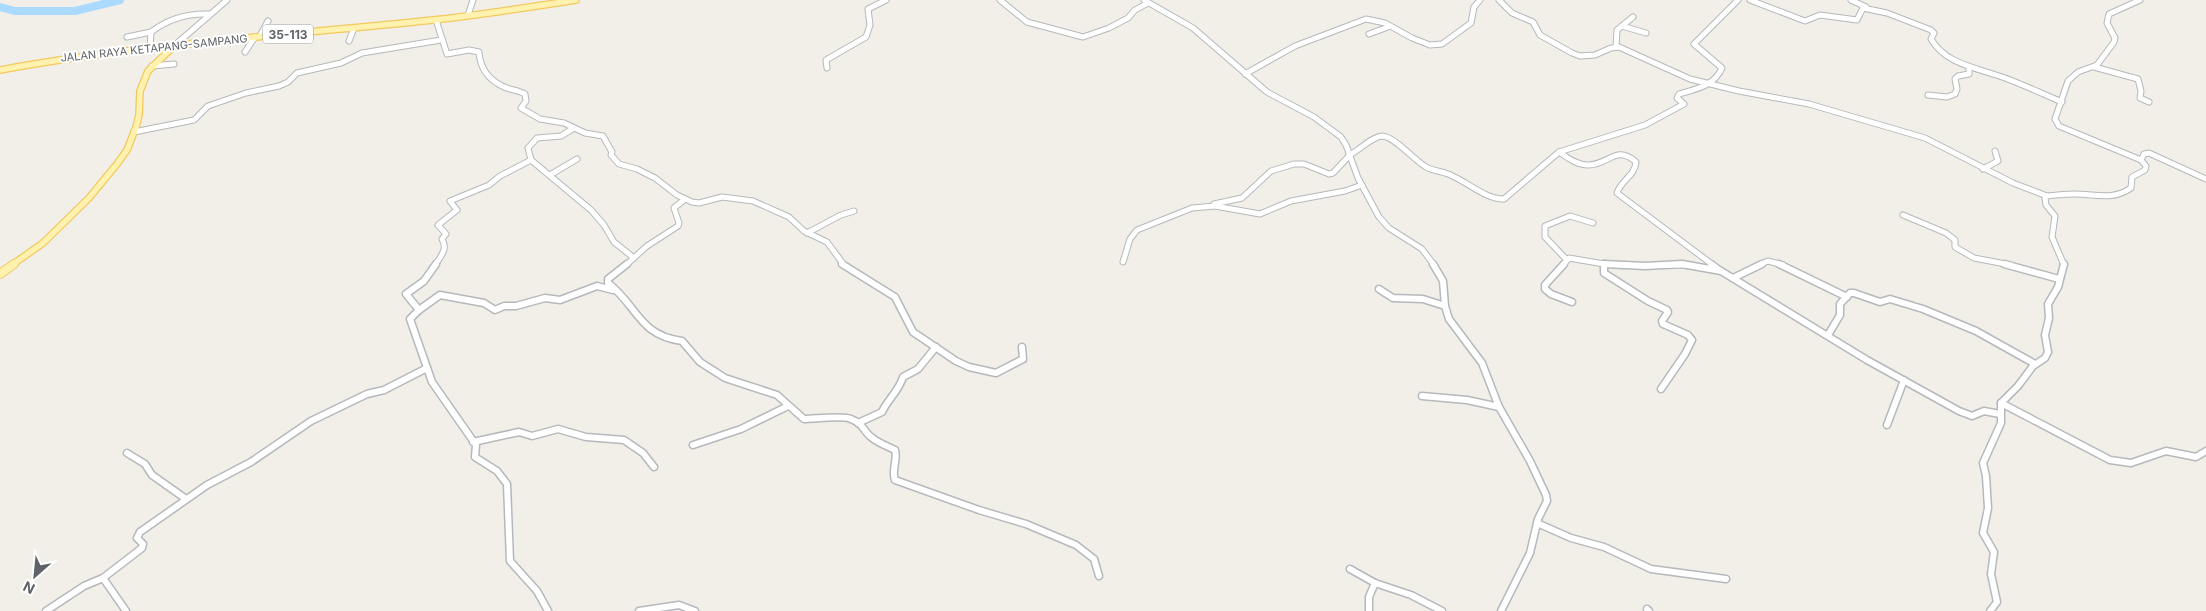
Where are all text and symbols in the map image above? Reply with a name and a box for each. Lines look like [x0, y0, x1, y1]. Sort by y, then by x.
road number: 35-113 [263, 24, 313, 44]
street label: JALAN RAYA KETAPANG-SAMPANG [60, 31, 248, 65]
north arrow [10, 551, 60, 601]
text: N [20, 578, 37, 598]

